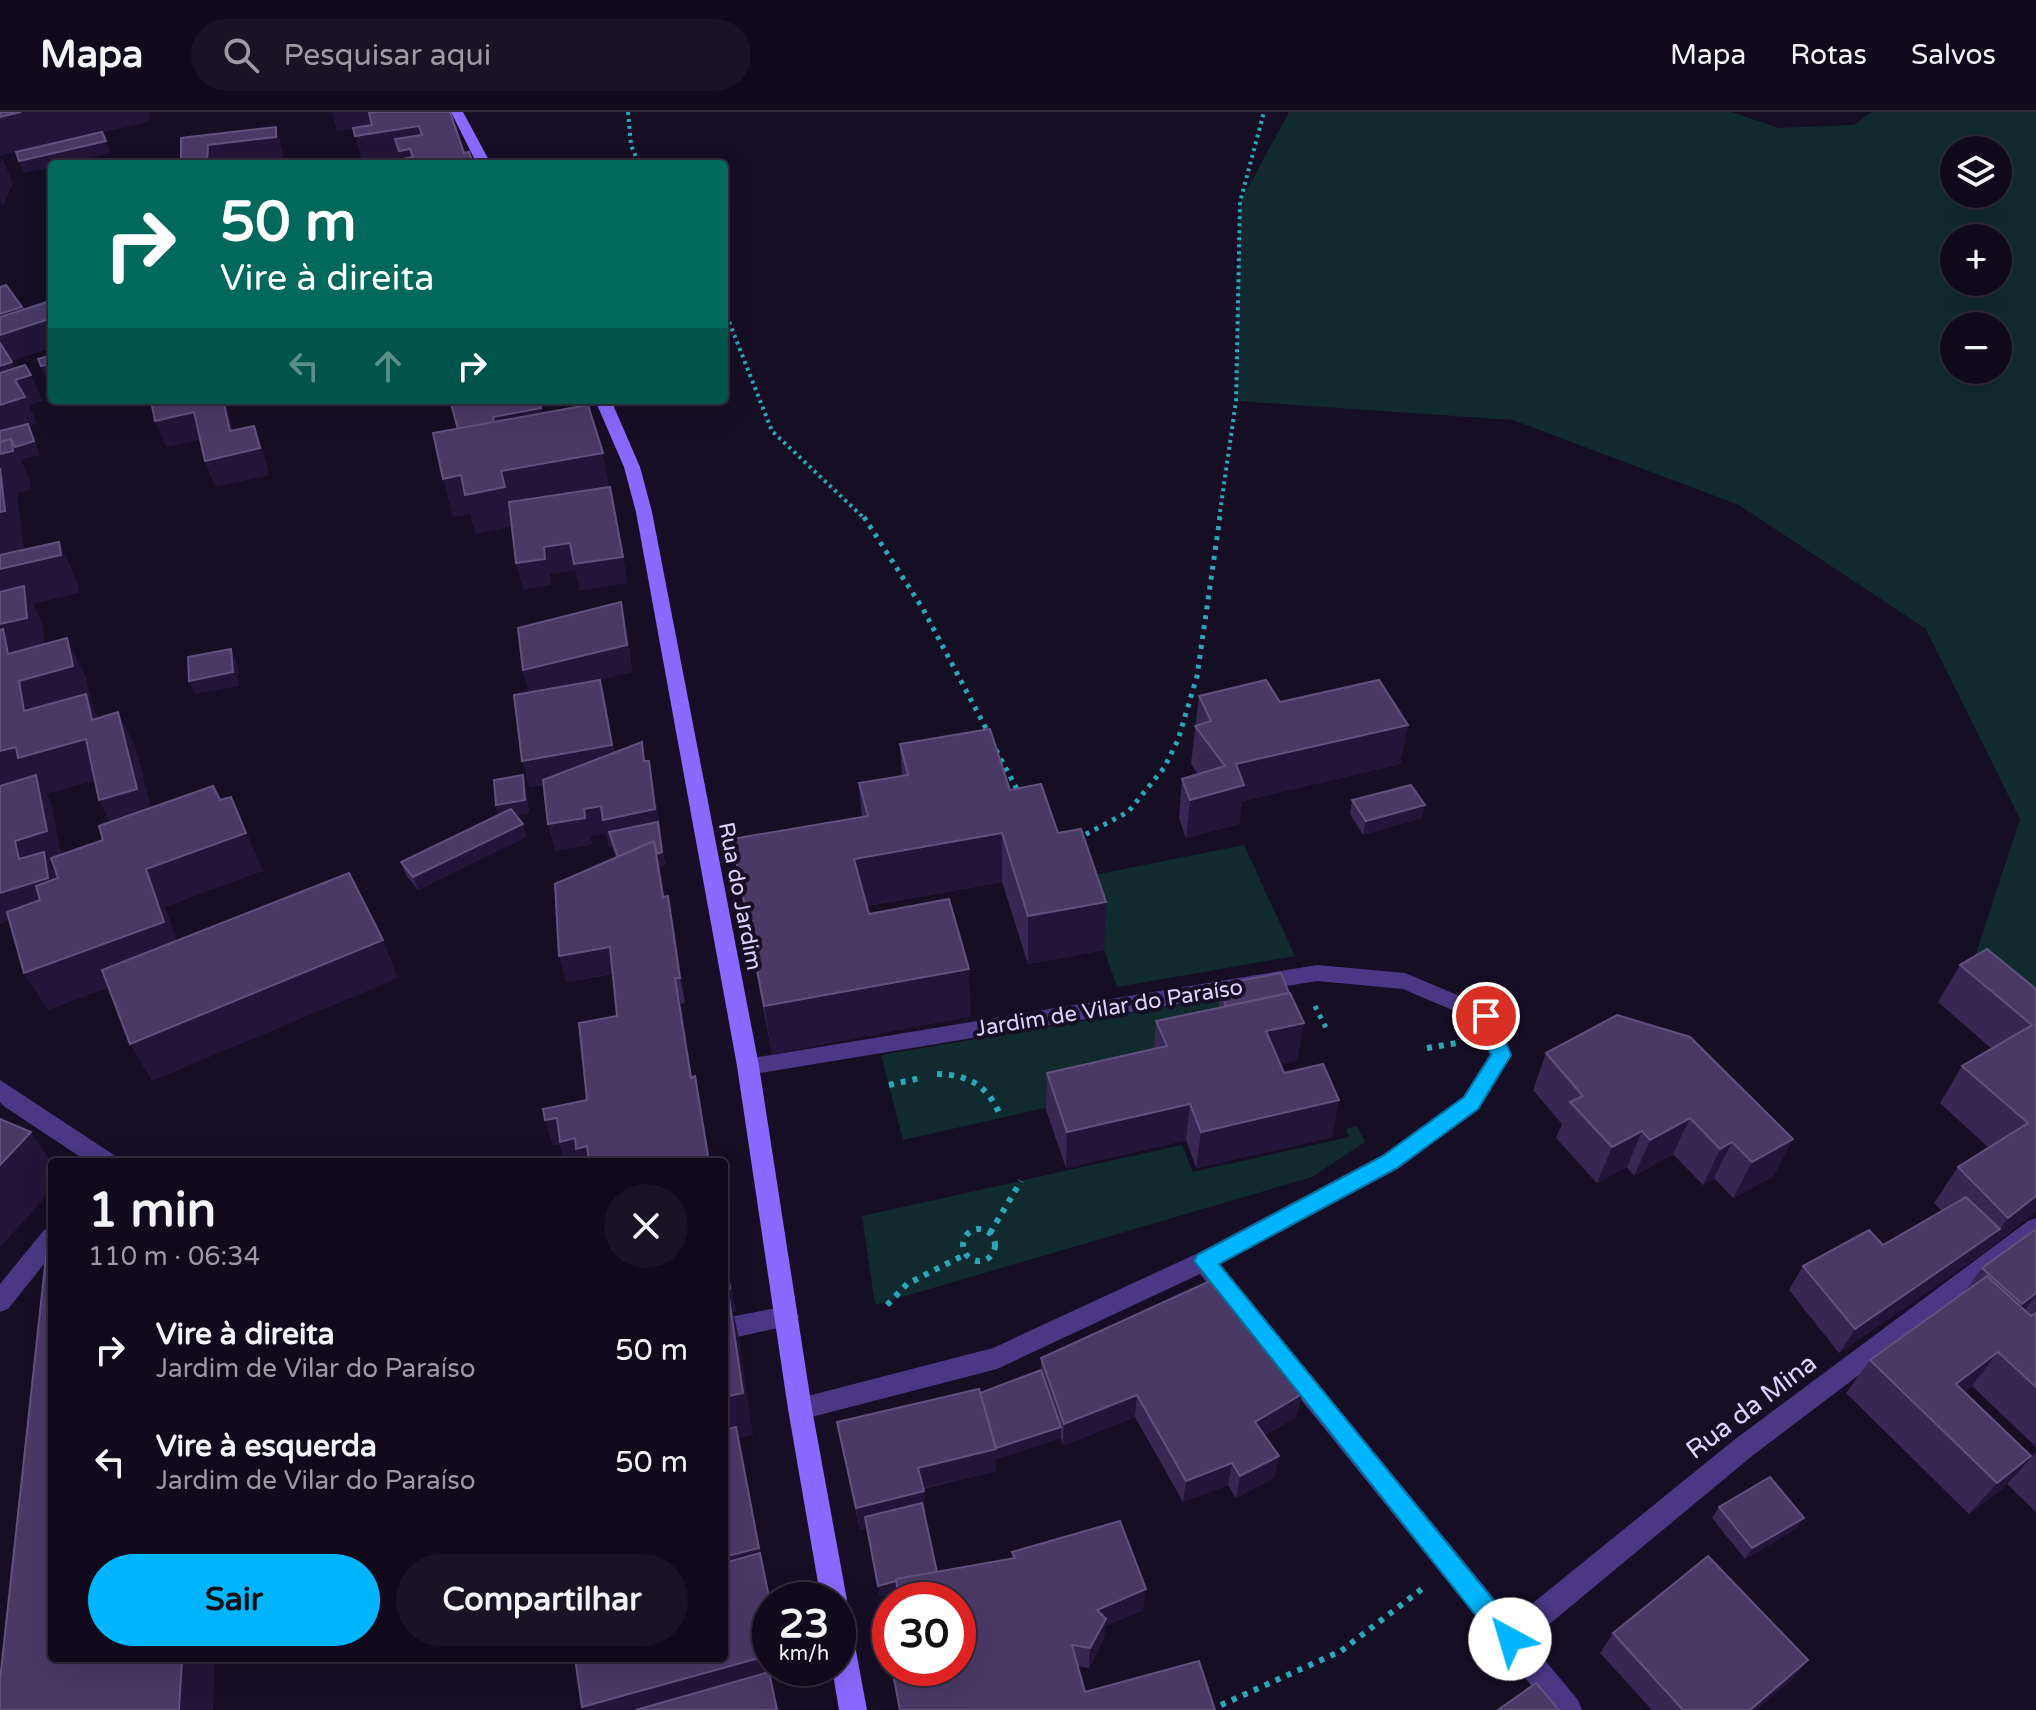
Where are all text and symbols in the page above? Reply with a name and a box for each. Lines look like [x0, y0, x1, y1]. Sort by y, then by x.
search box [191, 19, 751, 91]
text: Mapa [40, 32, 143, 78]
icon: search [219, 33, 263, 77]
text: Pesquisar aqui [283, 37, 491, 74]
text: Mapa [1670, 38, 1746, 72]
text: Rotas [1790, 38, 1867, 72]
text: Salvos [1911, 38, 1996, 72]
map controls [1940, 136, 2012, 384]
button: layers [1940, 136, 2012, 208]
text: 50 m [220, 189, 356, 256]
icon: right [88, 192, 192, 296]
button: + [1940, 224, 2012, 296]
text: Vire à direita [220, 257, 434, 300]
button: − [1940, 312, 2012, 384]
icon: left [282, 344, 326, 388]
icon: ahead [366, 344, 410, 388]
icon: right [450, 344, 494, 388]
street label: Rua do Jardim [713, 820, 767, 972]
street label: Jardim de Vilar do Paraíso [974, 974, 1245, 1042]
pin [1452, 982, 1520, 1050]
icon: arrive [1464, 994, 1508, 1038]
text: 1 min [88, 1182, 216, 1240]
button: close [604, 1184, 688, 1268]
text: 110 m · 06:34 [88, 1241, 260, 1272]
text: Vire à direita [156, 1316, 335, 1353]
icon: right [88, 1328, 132, 1372]
text: 50 m [615, 1332, 688, 1369]
street label: Rua da Mina [1680, 1347, 1823, 1466]
text: Jardim de Vilar do Paraíso [156, 1353, 475, 1384]
text: Vire à esquerda [156, 1428, 377, 1465]
icon: left [88, 1440, 132, 1484]
text: 50 m [615, 1444, 688, 1481]
text: Jardim de Vilar do Paraíso [156, 1465, 475, 1496]
button: Sair [88, 1554, 380, 1646]
button: Compartilhar [396, 1554, 688, 1646]
speed limit sign: 30 [872, 1582, 976, 1686]
position arrow [1468, 1597, 1552, 1681]
text: 23 [779, 1600, 829, 1648]
text: km/h [779, 1642, 829, 1666]

